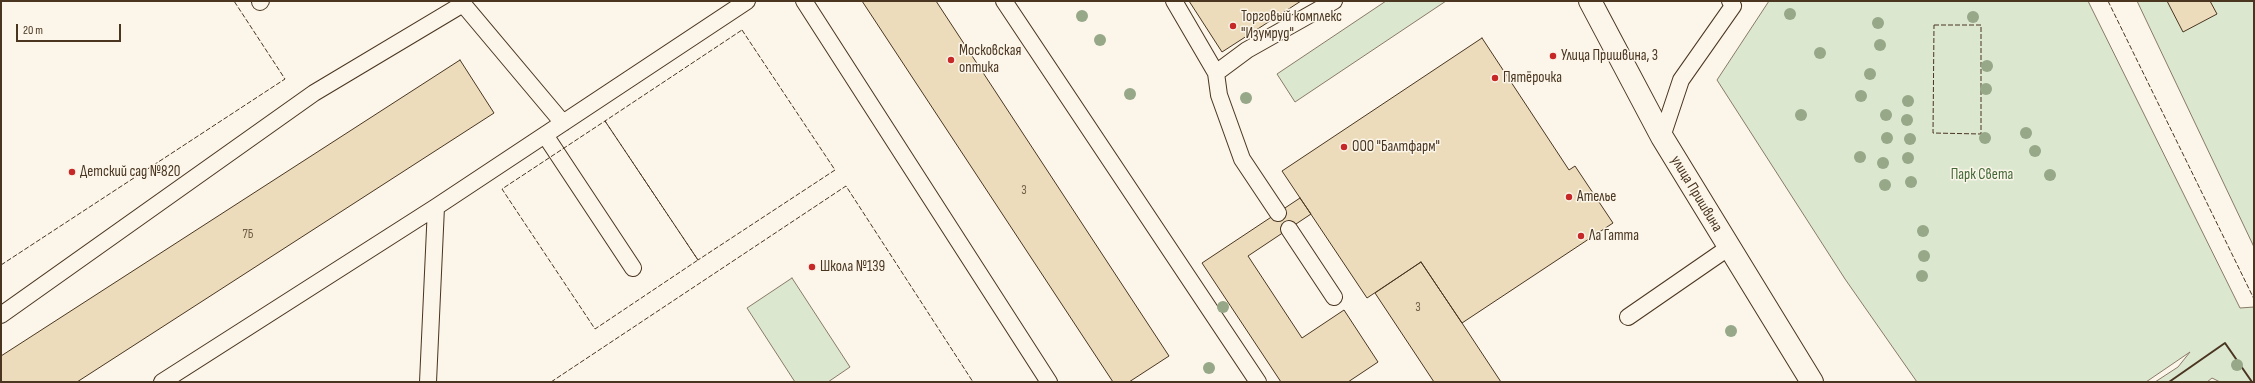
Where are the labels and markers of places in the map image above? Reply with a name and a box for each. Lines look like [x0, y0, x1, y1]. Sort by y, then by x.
place label: Торговый комплекс "Изумруд" [1241, 8, 1342, 43]
marker: Торговый комплекс "Изумруд" [1228, 21, 1238, 31]
place label: Московская оптика [959, 42, 1021, 77]
place label: Улица Пришвина, 3 [1561, 47, 1658, 65]
marker: Улица Пришвина, 3 [1548, 51, 1558, 61]
marker: Московская оптика [946, 55, 956, 65]
place label: Пятёрочка [1503, 69, 1562, 87]
marker: Пятёрочка [1490, 73, 1500, 83]
place label: ООО "Балтфарм" [1352, 138, 1440, 156]
marker: ООО "Балтфарм" [1339, 142, 1349, 152]
place label: Детский сад №820 [80, 163, 181, 181]
marker: Детский сад №820 [67, 167, 77, 177]
place label: Ателье [1577, 188, 1616, 206]
marker: Ателье [1564, 192, 1574, 202]
place label: Ла Гатта [1589, 227, 1639, 245]
marker: Ла Гатта [1576, 231, 1586, 241]
place label: Школа №139 [820, 258, 885, 276]
marker: Школа №139 [807, 262, 817, 272]

